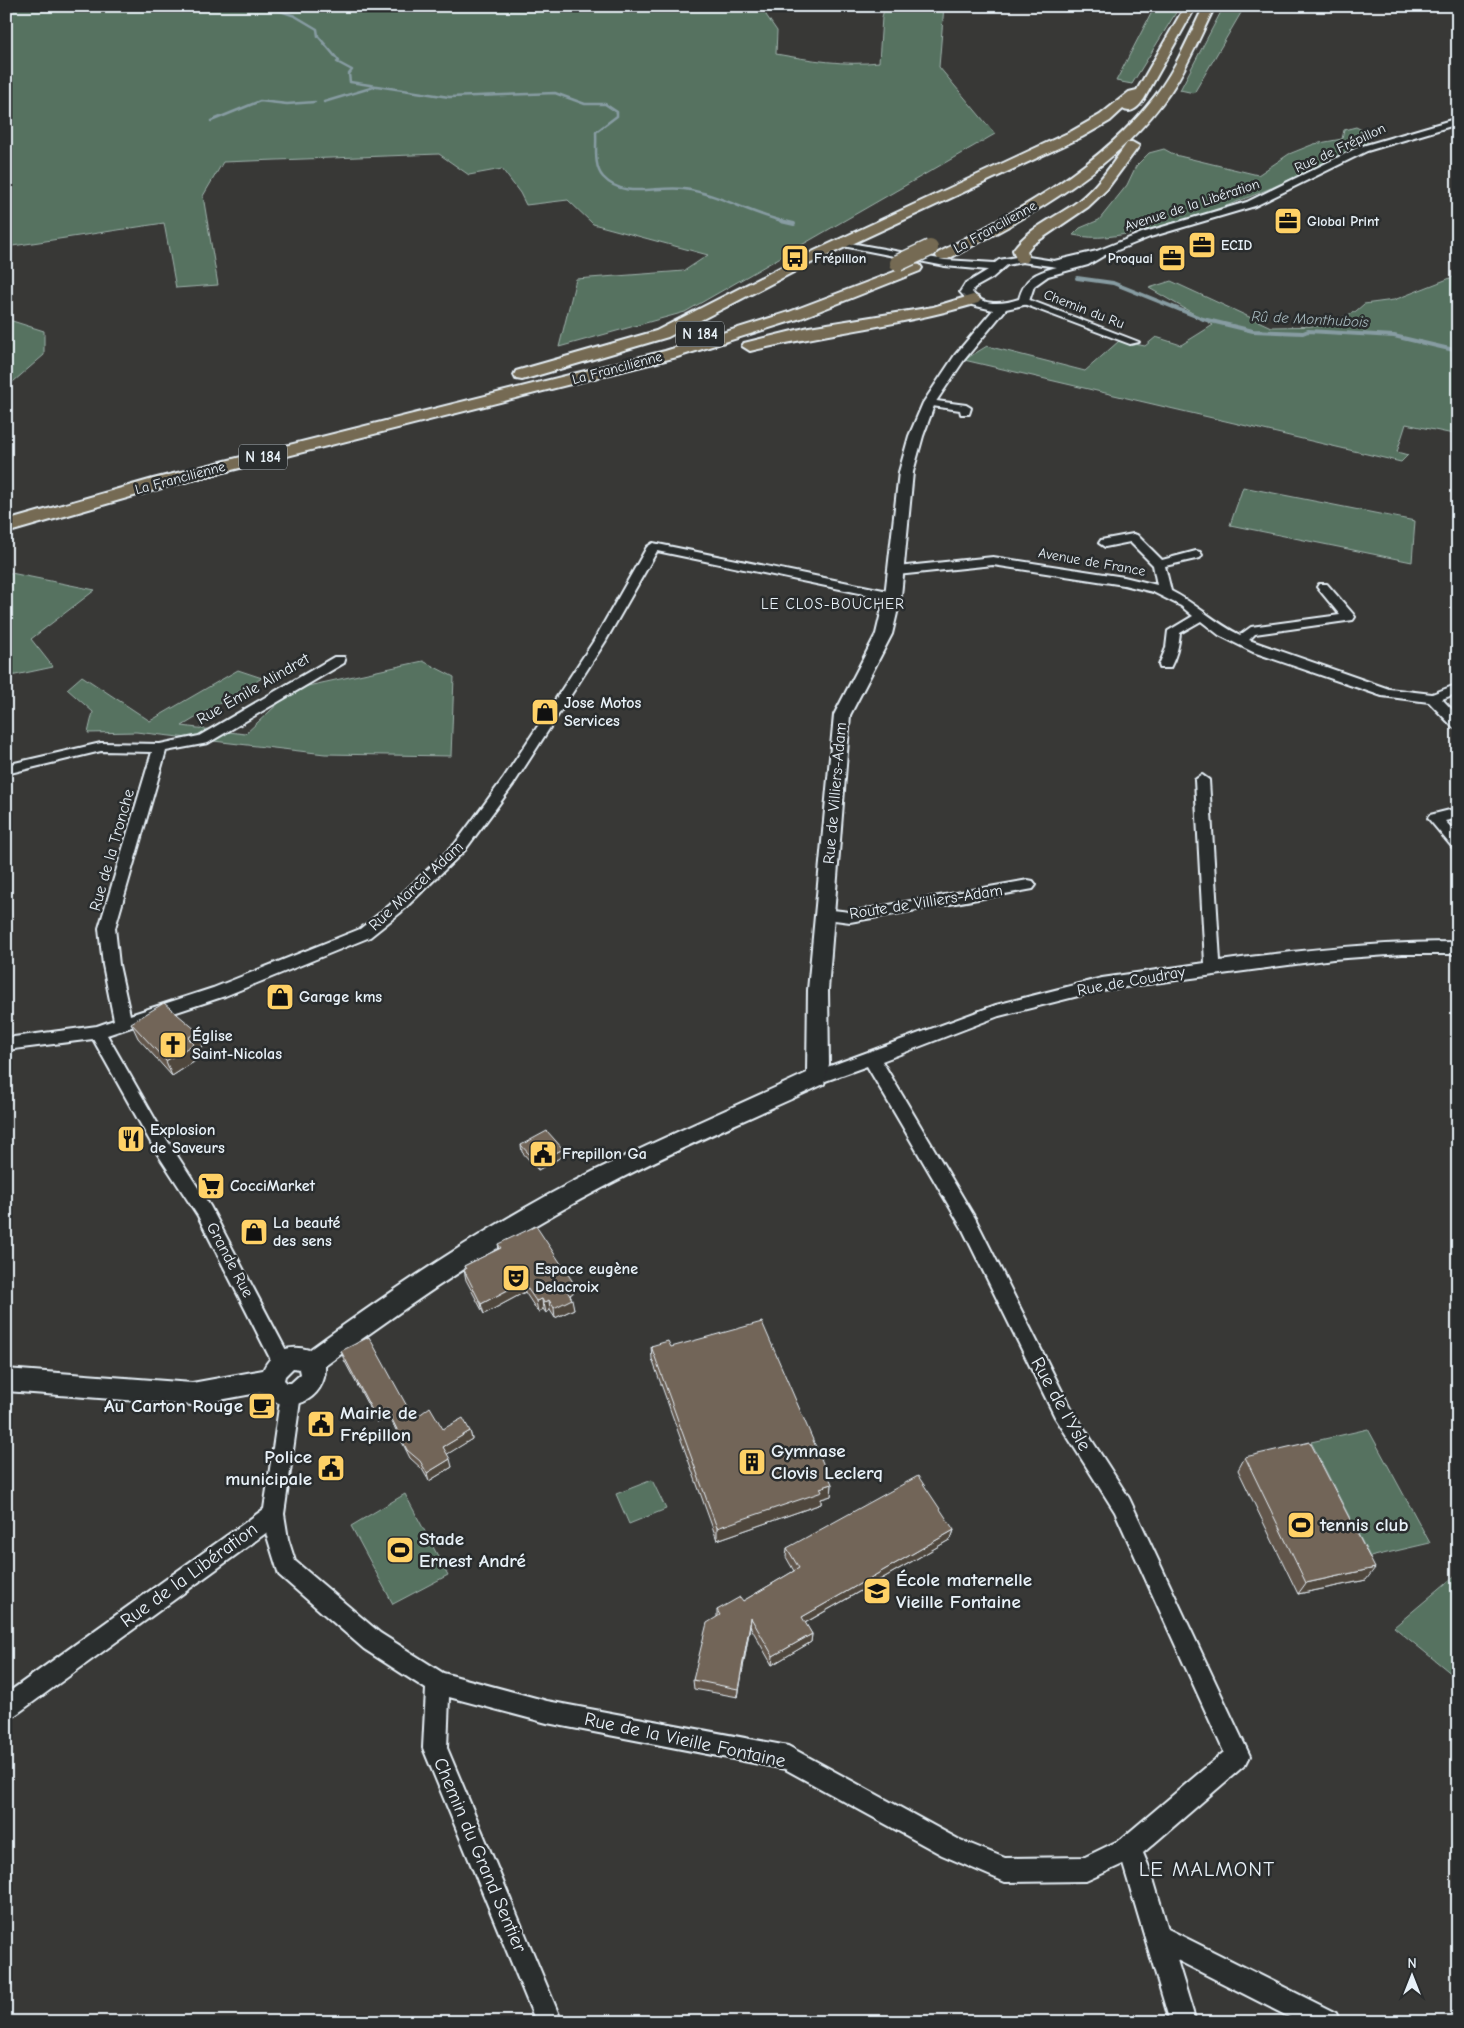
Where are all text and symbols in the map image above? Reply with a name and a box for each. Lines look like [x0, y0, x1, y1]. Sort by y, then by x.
street label: Rue de Frépillon [1292, 119, 1388, 177]
street label: Avenue de la Libération [1122, 175, 1262, 235]
street label: La Francilienne [950, 197, 1040, 257]
office icon: Global Print [1273, 206, 1303, 236]
place label: Global Print [1307, 213, 1380, 230]
office icon: ECID [1187, 230, 1217, 260]
place label: ECID [1221, 237, 1252, 254]
bus stop icon: Frépillon [780, 243, 810, 273]
office icon: Proquai [1157, 243, 1187, 273]
place label: Frépillon [814, 250, 866, 267]
place label: Proquai [1108, 250, 1153, 267]
street label: Chemin du Ru [1041, 286, 1127, 332]
water label: Rû de Monthubois [1251, 307, 1370, 331]
road number: N 184 [676, 322, 724, 346]
street label: La Francilienne [570, 348, 664, 388]
road number: N 184 [239, 444, 287, 470]
street label: La Francilienne [133, 458, 227, 498]
street label: Avenue de France [1037, 544, 1147, 580]
district label: LE CLOS-BOUCHER [761, 595, 905, 613]
street label: Rue Émile Alindret [193, 648, 313, 729]
place label: Jose Motos Services [564, 694, 641, 730]
shop icon: Jose Motos Services [530, 697, 560, 727]
street label: Rue de Villiers-Adam [820, 721, 850, 865]
street label: Rue de la Tronche [86, 787, 138, 913]
street label: Rue Marcel Adam [365, 838, 467, 934]
street label: Route de Villiers-Adam [848, 881, 1004, 923]
street label: Rue de Coudray [1076, 962, 1187, 999]
shop icon: Garage kms [265, 982, 295, 1012]
place label: Garage kms [299, 988, 382, 1006]
place label: Église Saint-Nicolas [192, 1026, 282, 1063]
church icon: Église Saint-Nicolas [158, 1030, 188, 1060]
place label: Explosion de Saveurs [150, 1121, 225, 1157]
restaurant icon: Explosion de Saveurs [116, 1124, 146, 1154]
public building icon: Frepillon Ga [528, 1139, 558, 1169]
place label: Frepillon Ga [562, 1145, 647, 1163]
supermarket icon: CocciMarket [196, 1171, 226, 1201]
place label: CocciMarket [230, 1177, 316, 1195]
place label: La beauté des sens [273, 1214, 341, 1250]
shop icon: La beauté des sens [239, 1217, 269, 1247]
street label: Grande Rue [203, 1219, 257, 1301]
place label: Espace eugène Delacroix [535, 1260, 638, 1296]
theatre icon: Espace eugène Delacroix [501, 1263, 531, 1293]
street label: Rue de l'Ysle [1026, 1353, 1096, 1455]
cafe icon: Au Carton Rouge [247, 1391, 277, 1421]
place label: Au Carton Rouge [104, 1395, 243, 1417]
place label: Mairie de Frépillon [340, 1402, 417, 1446]
public building icon: Mairie de Frépillon [306, 1409, 336, 1439]
place label: Gymnase Clovis Leclerq [771, 1440, 883, 1484]
place label: Police municipale [225, 1446, 312, 1490]
building icon: Gymnase Clovis Leclerq [737, 1447, 767, 1477]
public building icon: Police municipale [316, 1453, 346, 1483]
sports icon: tennis club [1286, 1510, 1316, 1540]
place label: tennis club [1319, 1514, 1408, 1536]
street label: Rue de la Libération [116, 1518, 262, 1632]
place label: Stade Ernest André [419, 1528, 526, 1572]
sports icon: Stade Ernest André [385, 1535, 415, 1565]
place label: École maternelle Vieille Fontaine [896, 1569, 1032, 1613]
school or university icon: École maternelle Vieille Fontaine [862, 1576, 892, 1606]
street label: Rue de la Vieille Fontaine [582, 1708, 788, 1772]
street label: Chemin du Grand Sentier [429, 1754, 531, 1956]
district label: LE MALMONT [1139, 1857, 1275, 1881]
north arrow [1386, 1950, 1436, 2000]
text: N [1407, 1955, 1417, 1972]

